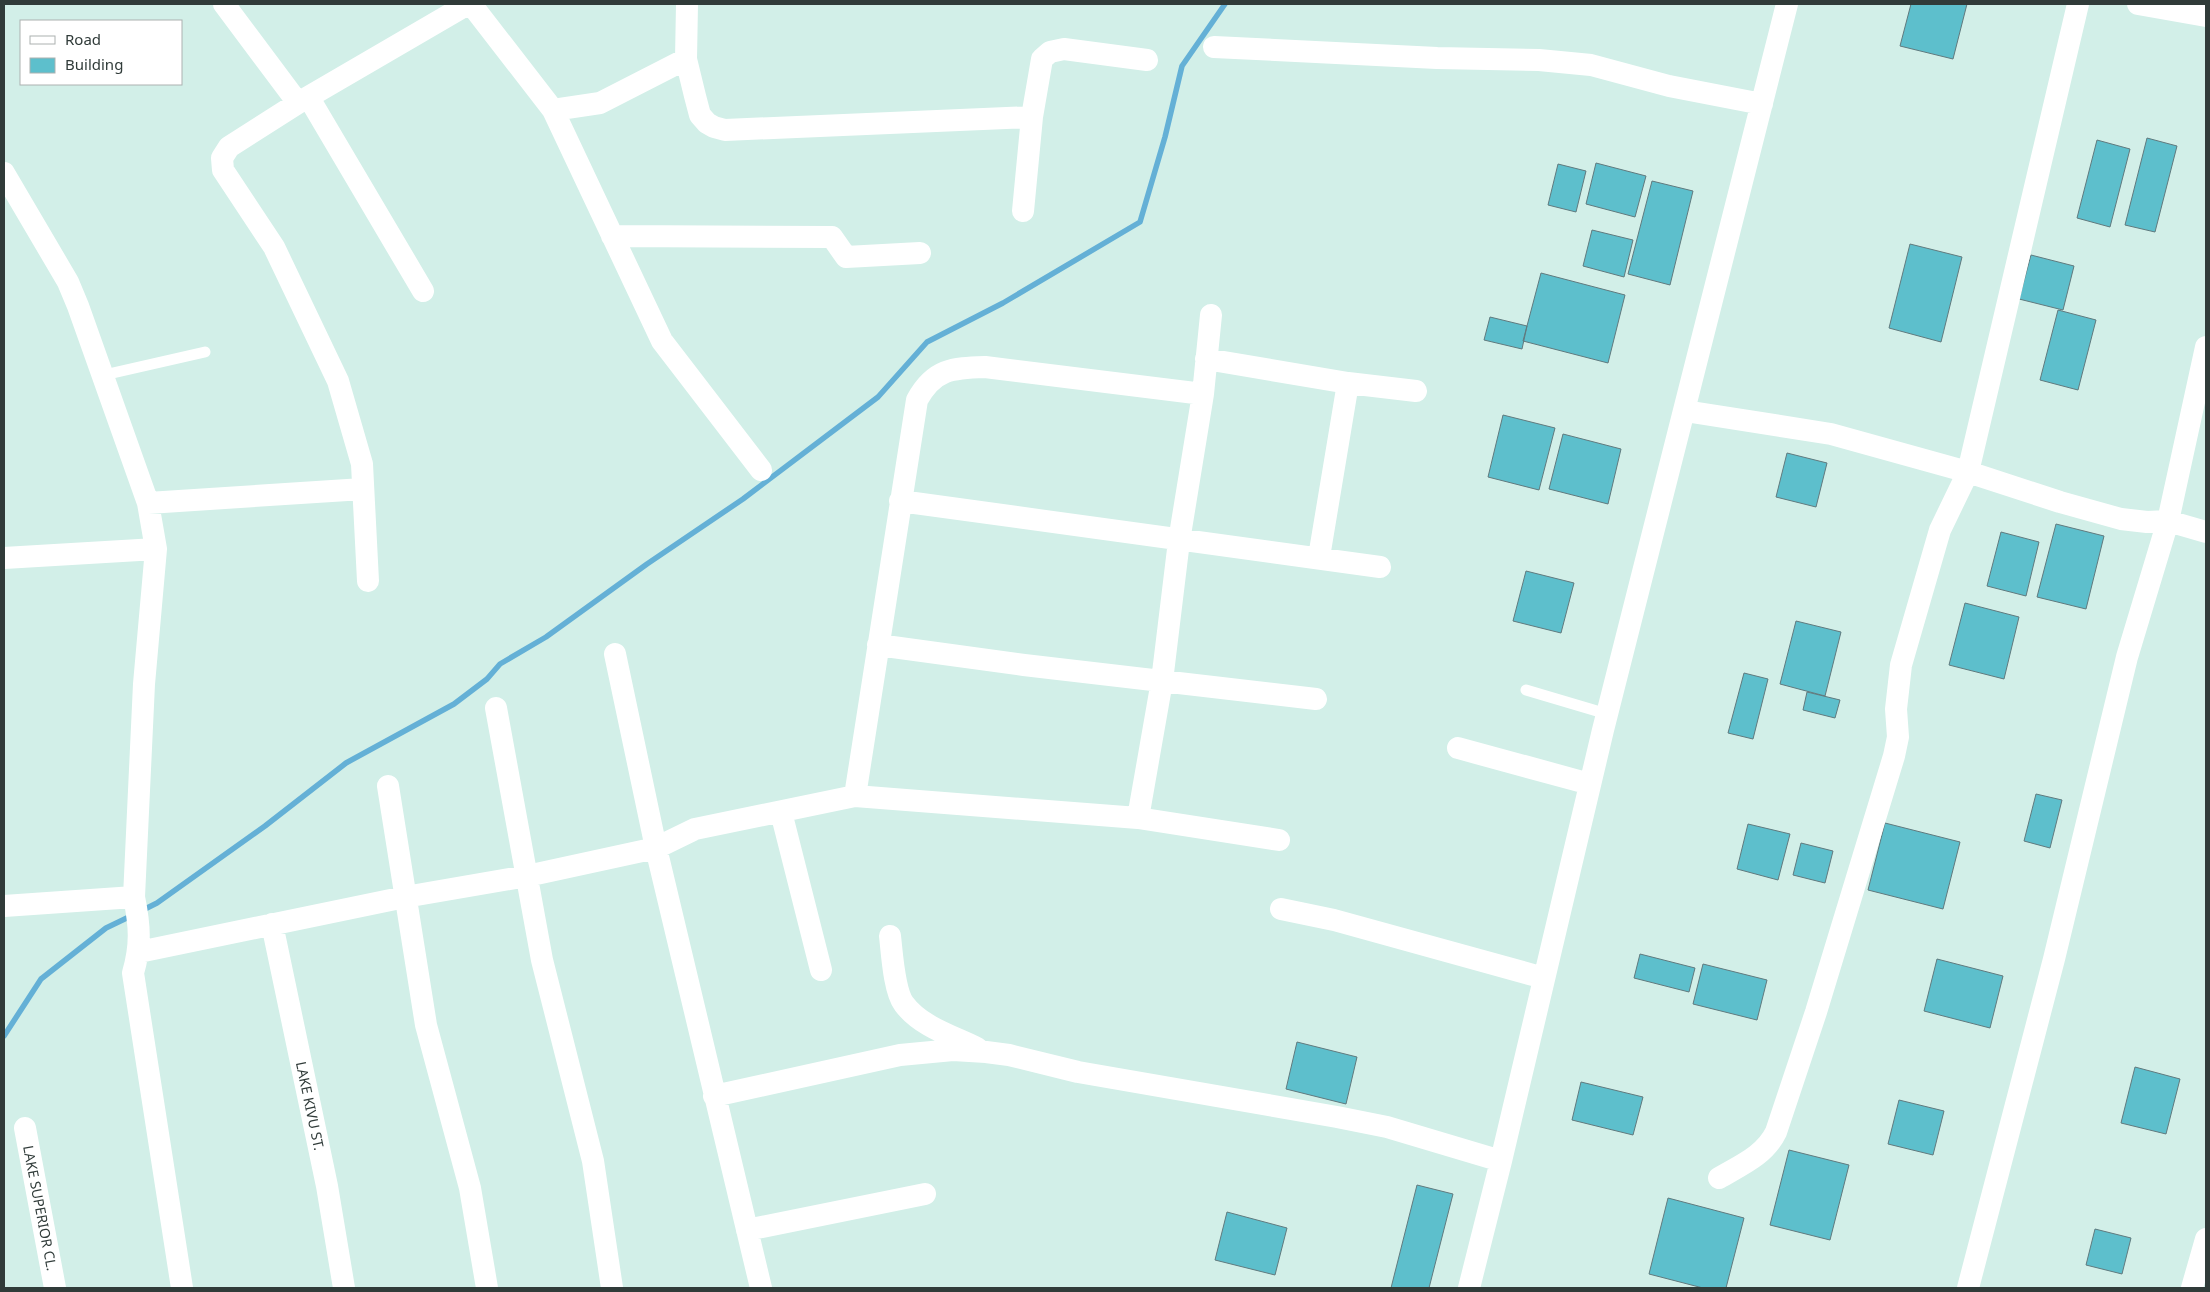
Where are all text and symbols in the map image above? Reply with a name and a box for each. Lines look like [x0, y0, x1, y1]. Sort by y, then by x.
legend [20, 20, 182, 85]
text: Road [65, 29, 101, 49]
text: Building [65, 54, 123, 74]
street label: LAKE KIVU ST. [292, 1060, 329, 1152]
street label: LAKE SUPERIOR CL. [19, 1144, 62, 1272]

